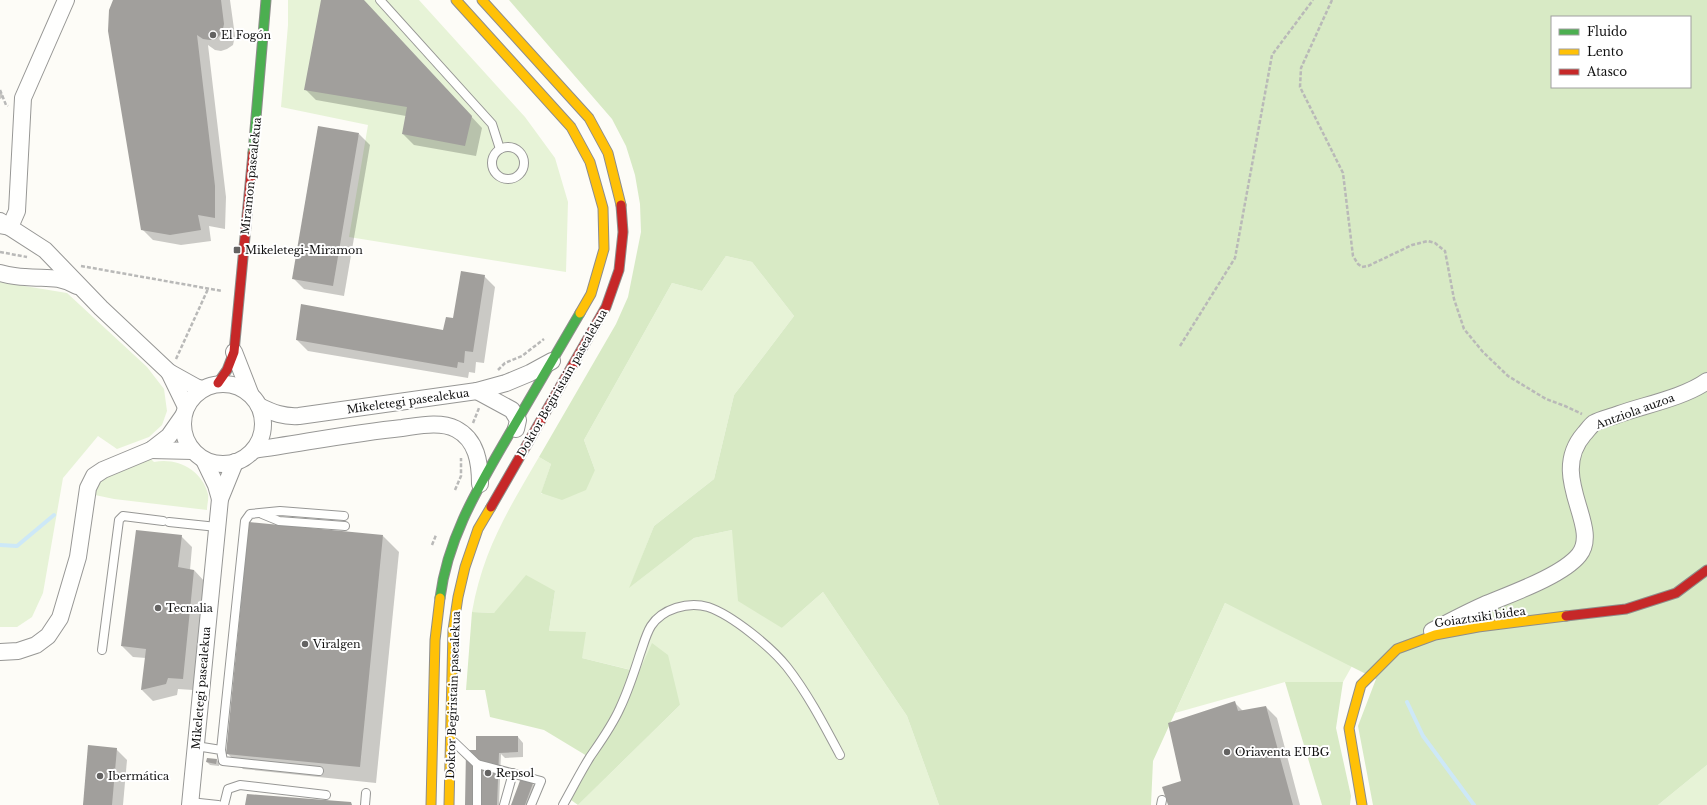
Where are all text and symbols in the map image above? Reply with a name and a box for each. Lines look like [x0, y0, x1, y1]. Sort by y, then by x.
legend [1551, 16, 1691, 88]
text: Fluido [1587, 24, 1627, 39]
place label: El Fogón [221, 28, 272, 42]
marker: El Fogón [208, 30, 218, 40]
text: Lento [1587, 44, 1623, 59]
text: Atasco [1586, 64, 1627, 79]
street label: Miramon pasealekua [238, 116, 264, 235]
place label: Mikeletegi-Miramon [245, 243, 363, 257]
marker: Mikeletegi-Miramon [232, 245, 242, 255]
street label: Doktor Begiristain pasealekua [514, 306, 611, 459]
street label: Mikeletegi pasealekua [346, 385, 471, 417]
street label: Antziola auzoa [1593, 390, 1677, 432]
place label: Tecnalia [166, 601, 214, 615]
marker: Tecnalia [153, 603, 163, 613]
street label: Goiaztxiki bidea [1434, 604, 1527, 630]
street label: Doktor Begiristain pasealekua [443, 610, 463, 779]
street label: Mikeletegi pasealekua [189, 625, 213, 750]
place label: Viralgen [312, 637, 361, 651]
marker: Viralgen [300, 639, 310, 649]
place label: Oriaventa EUBG [1235, 745, 1330, 759]
marker: Oriaventa EUBG [1222, 747, 1232, 757]
place label: Repsol [496, 766, 535, 780]
marker: Repsol [483, 768, 493, 778]
place label: Ibermática [108, 769, 170, 783]
marker: Ibermática [95, 771, 105, 781]

